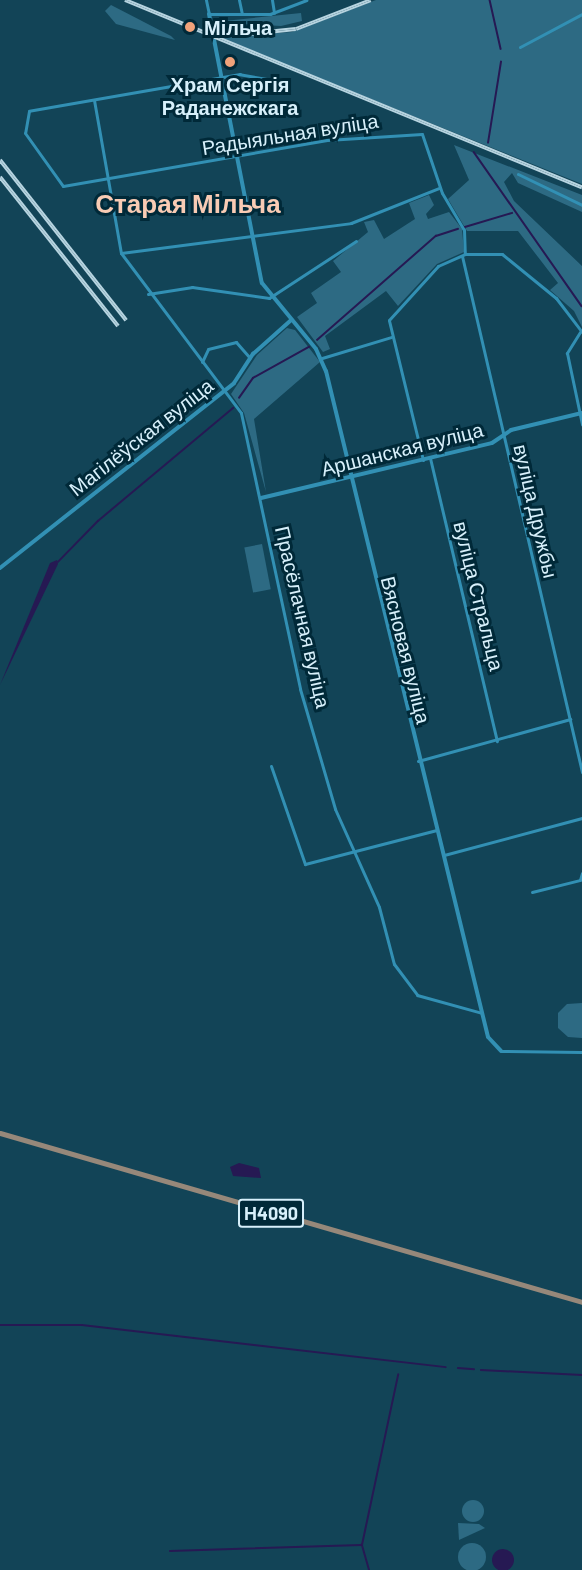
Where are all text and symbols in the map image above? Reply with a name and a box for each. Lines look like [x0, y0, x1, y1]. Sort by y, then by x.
place label: Мільча [204, 15, 272, 39]
marker: Мільча [181, 18, 199, 36]
marker: Храм Сергія Раданежскага [223, 55, 237, 69]
place label: Храм Сергія Раданежскага [162, 72, 298, 119]
street label: Радыяльная вуліца [200, 108, 380, 160]
district label: Старая Мільча [95, 187, 281, 219]
street label: Магілёўская вуліца [64, 373, 218, 501]
street label: Аршанская вуліца [318, 417, 486, 481]
street label: вуліца Дружбы [509, 442, 563, 580]
street label: вуліца Стральца [449, 519, 509, 673]
street label: Прасёлачная вуліца [270, 524, 336, 710]
street label: Вясновая вуліца [376, 574, 436, 726]
road number: Н4090 [238, 1198, 304, 1228]

